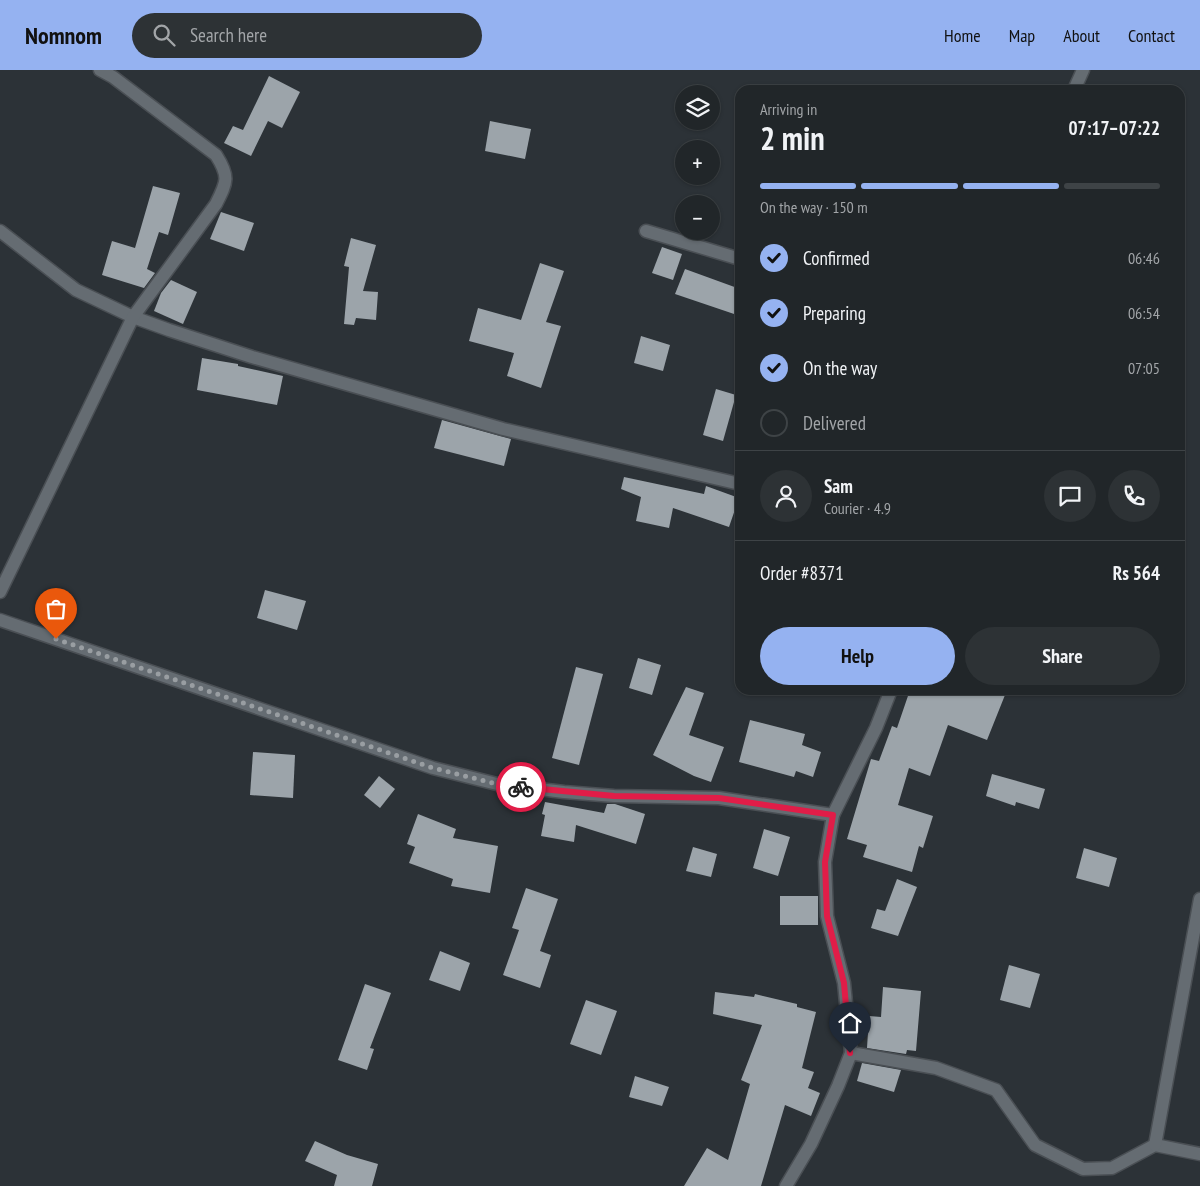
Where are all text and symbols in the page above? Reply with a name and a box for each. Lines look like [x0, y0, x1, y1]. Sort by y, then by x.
search box [132, 13, 482, 58]
text: Nomnom [25, 20, 102, 51]
icon: search [150, 21, 178, 49]
text: Search here [190, 23, 267, 47]
text: Home [944, 24, 981, 47]
text: Map [1009, 24, 1035, 47]
text: About [1063, 24, 1100, 47]
text: Contact [1128, 24, 1175, 47]
map controls [675, 85, 720, 240]
button: layers [675, 85, 720, 130]
text: Arriving in [760, 99, 817, 119]
text: 07:17–07:22 [1068, 116, 1160, 140]
text: 2 min [760, 117, 825, 159]
button: + [675, 140, 720, 185]
button: − [675, 195, 720, 240]
text: On the way · 150 m [760, 197, 868, 217]
icon: check [760, 244, 788, 272]
text: Confirmed [803, 246, 870, 270]
text: 06:46 [1128, 248, 1160, 268]
icon: check [760, 299, 788, 327]
text: Preparing [803, 301, 866, 325]
text: 06:54 [1128, 303, 1160, 323]
icon: check [760, 354, 788, 382]
text: On the way [803, 356, 877, 380]
text: 07:05 [1128, 358, 1160, 378]
text: Delivered [803, 411, 866, 435]
button: person [760, 470, 812, 522]
button: chat [1044, 470, 1096, 522]
button: phone [1108, 470, 1160, 522]
text: Sam [824, 474, 853, 498]
text: Courier · 4.9 [824, 498, 891, 518]
text: Order #8371 [760, 561, 844, 585]
text: Rs 564 [1113, 561, 1160, 585]
pin [35, 588, 77, 639]
icon: bag [42, 595, 70, 623]
button: Help [760, 627, 955, 685]
button: Share [965, 627, 1160, 685]
courier [496, 762, 546, 812]
icon: bike [507, 773, 535, 801]
pin [829, 1002, 871, 1053]
icon: home [836, 1009, 864, 1037]

